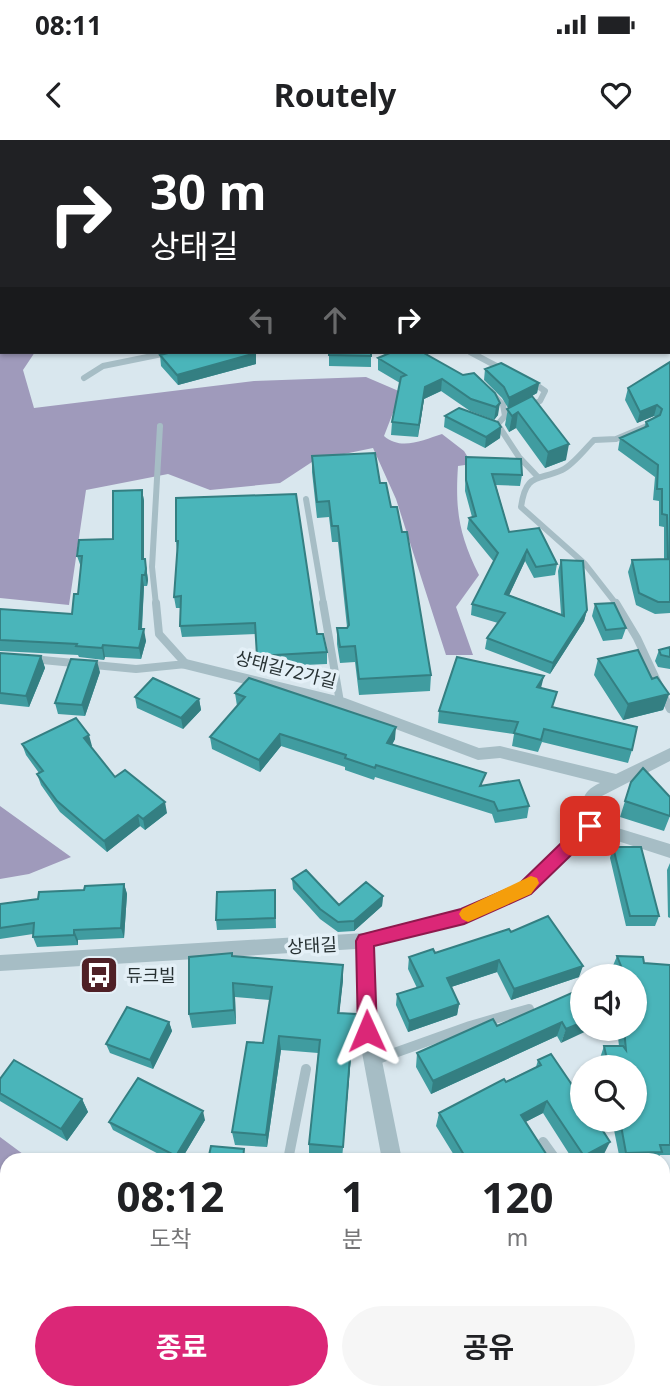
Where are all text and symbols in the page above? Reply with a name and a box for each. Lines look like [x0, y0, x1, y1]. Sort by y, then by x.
text: 08:11 [35, 7, 102, 43]
text: Routely [274, 73, 396, 116]
icon: back [35, 76, 73, 114]
icon: heart [597, 76, 635, 114]
text: 30 m [150, 158, 267, 224]
icon: right [35, 168, 126, 259]
text: 상태길 [150, 224, 238, 267]
icon: left [243, 301, 281, 339]
icon: ahead [316, 301, 354, 339]
icon: right [389, 301, 427, 339]
street label: 상태길72가길 [233, 645, 339, 693]
pin [560, 796, 620, 856]
icon: arrive [571, 807, 609, 845]
street label: 상태길 [287, 932, 337, 958]
bus stop icon: 듀크빌 [78, 954, 120, 996]
place label: 듀크빌 [126, 963, 176, 987]
map controls [570, 964, 647, 1132]
button: sound [570, 964, 647, 1041]
position arrow [330, 994, 404, 1068]
button: search [570, 1055, 647, 1132]
text: 08:12 [116, 1167, 224, 1224]
text: 1 [341, 1167, 365, 1224]
text: 120 [481, 1168, 553, 1225]
text: m [507, 1221, 528, 1253]
text: 도착 [149, 1222, 192, 1254]
text: 분 [342, 1222, 363, 1254]
button: 종료 [35, 1306, 328, 1386]
button: 공유 [342, 1306, 635, 1386]

